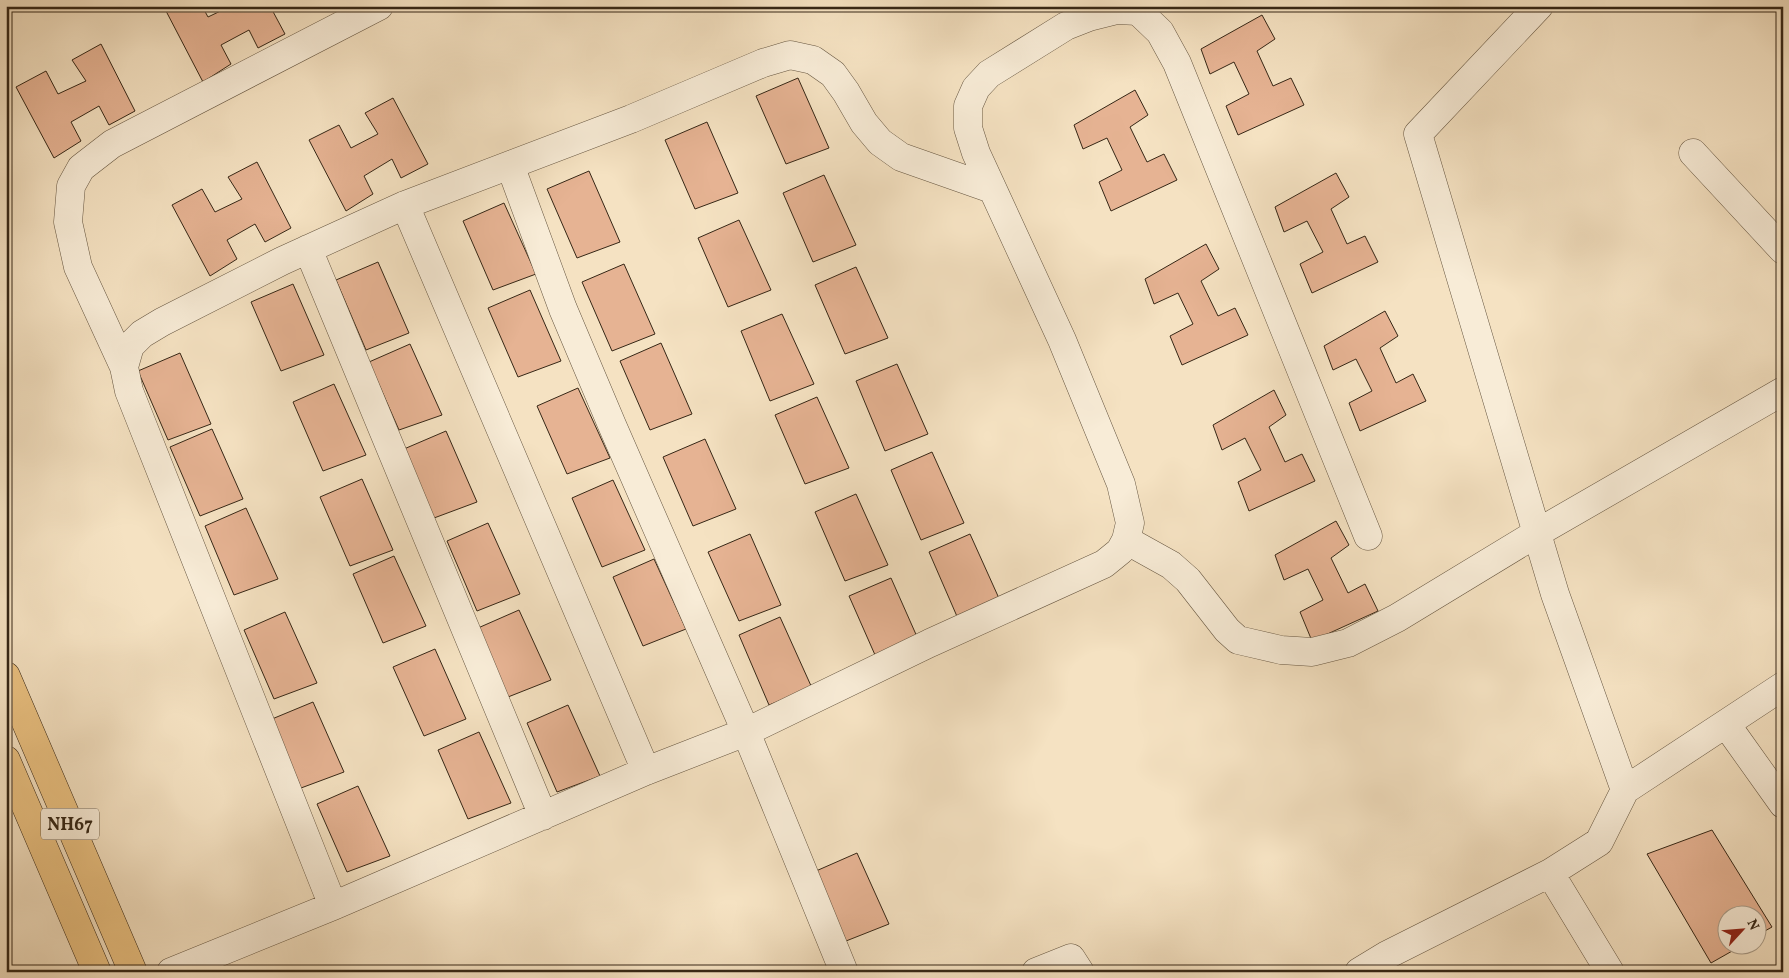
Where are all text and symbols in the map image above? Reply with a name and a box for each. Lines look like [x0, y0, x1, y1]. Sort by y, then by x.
road number: NH67 [41, 809, 99, 840]
north arrow [1716, 906, 1766, 956]
text: N [1742, 916, 1763, 934]

